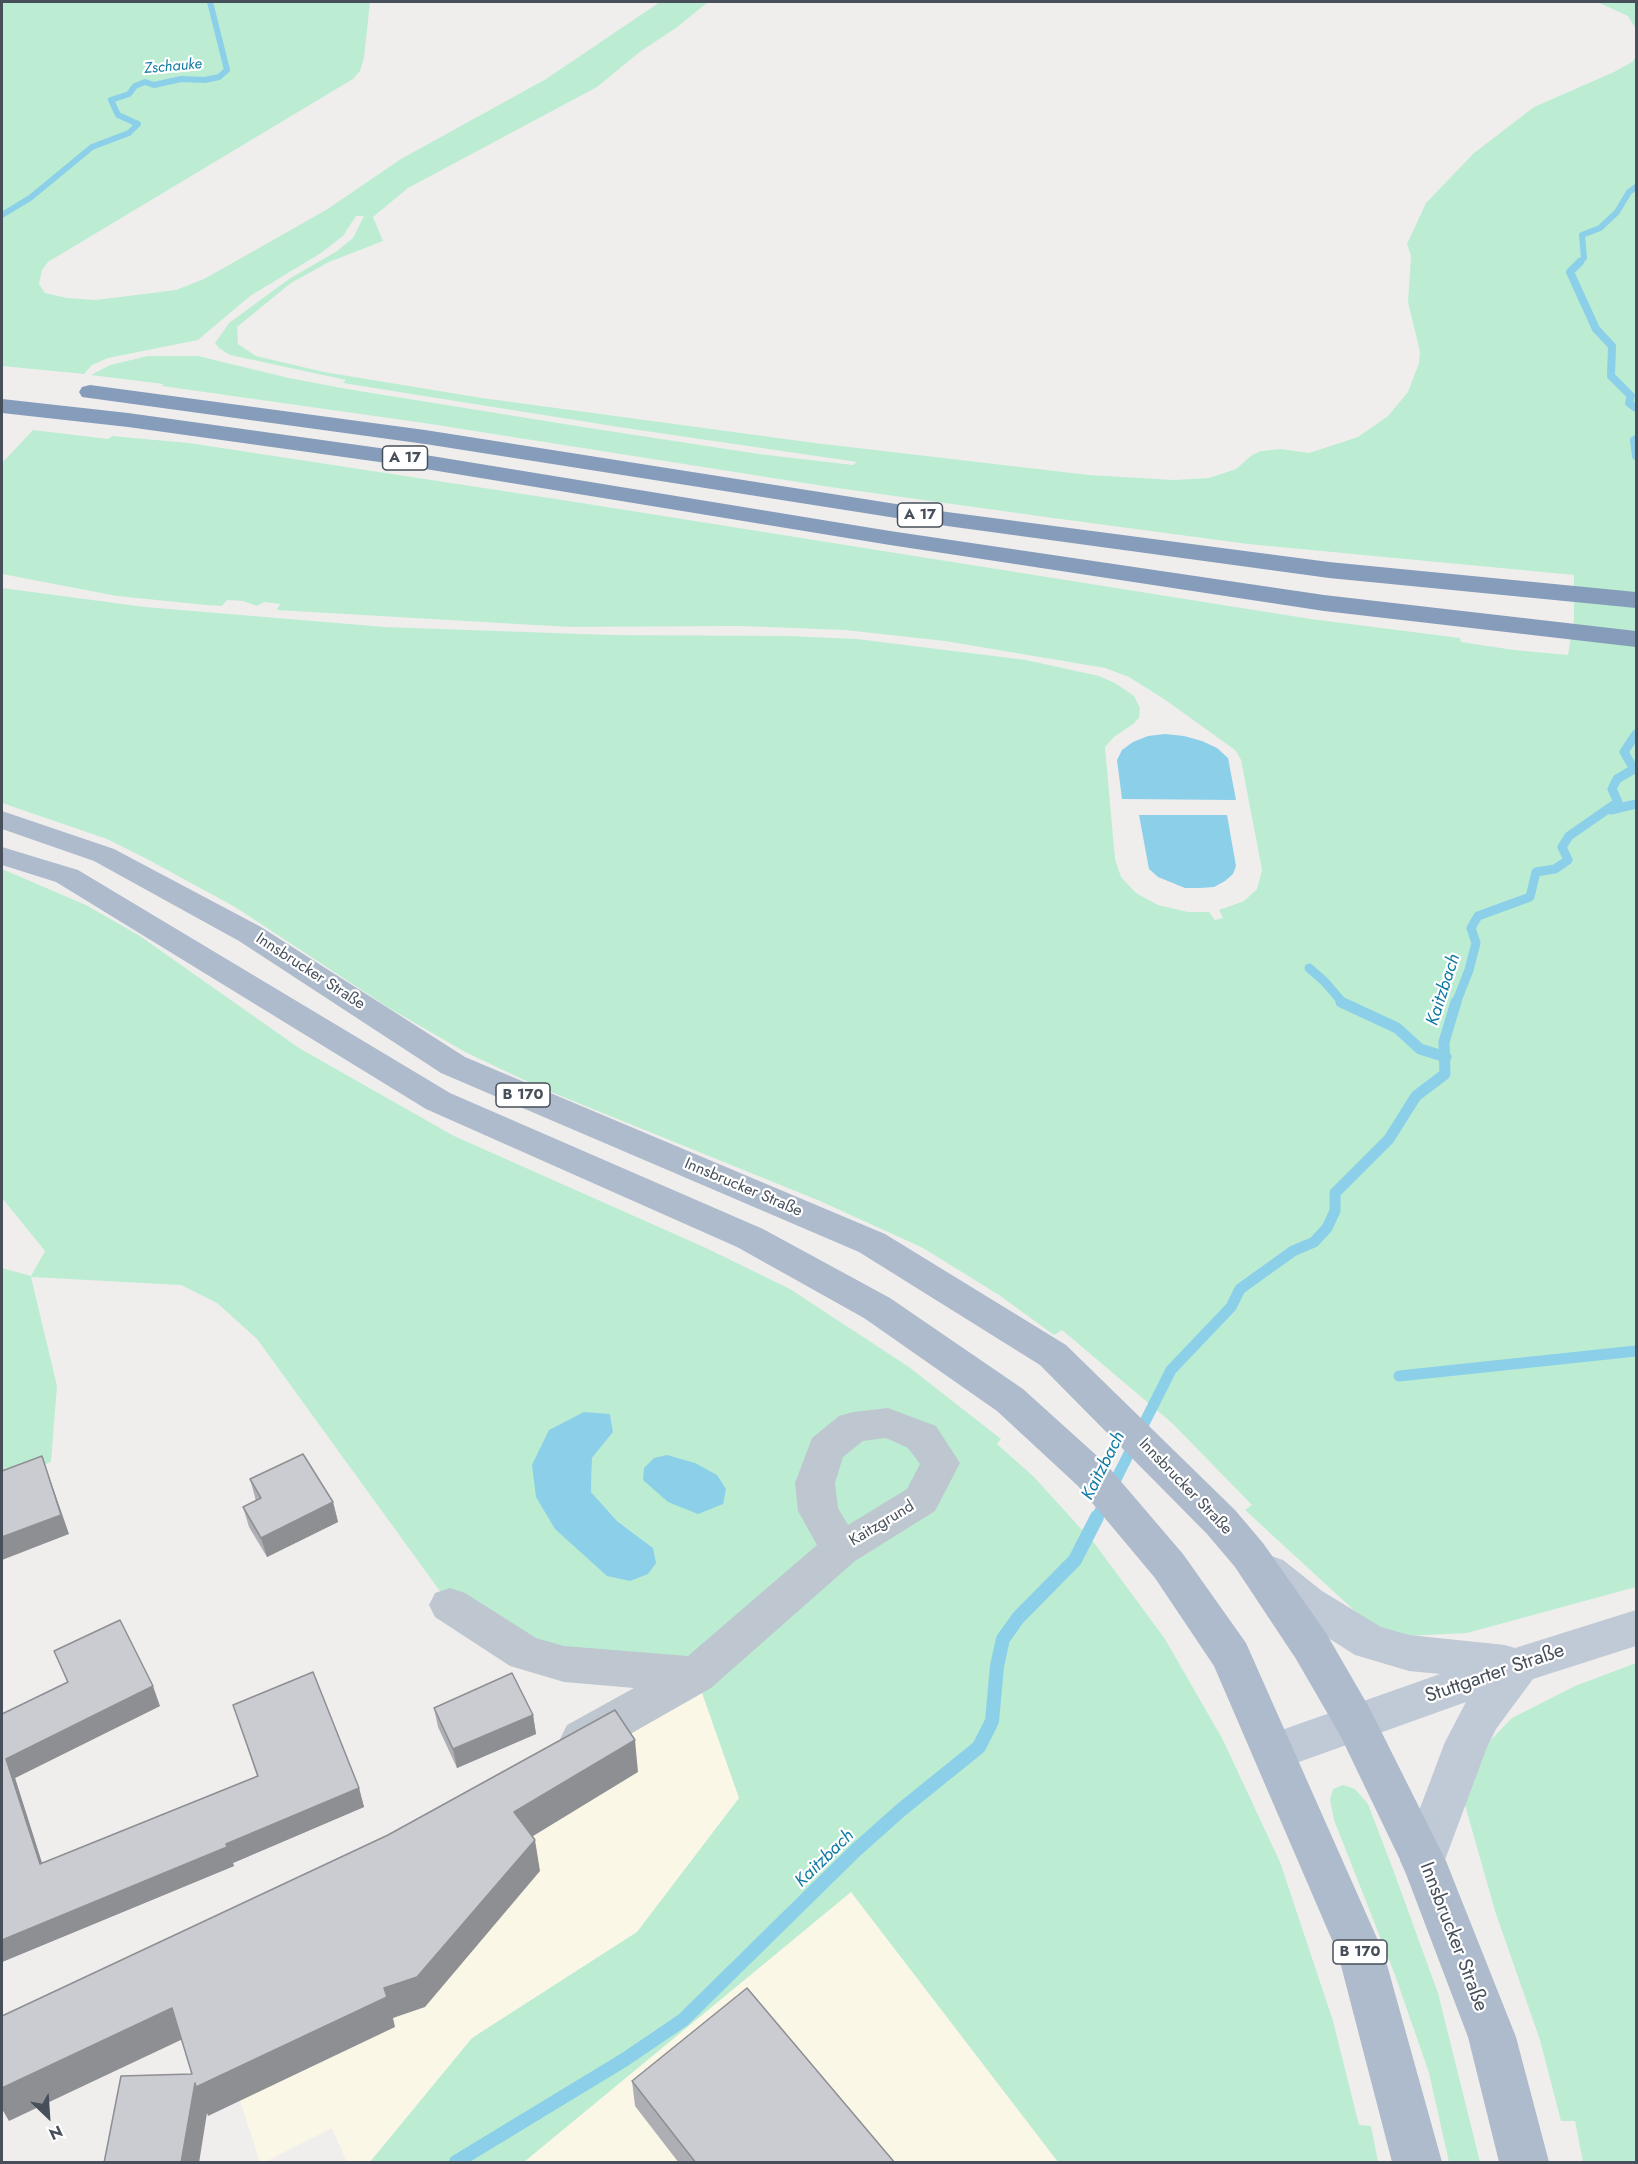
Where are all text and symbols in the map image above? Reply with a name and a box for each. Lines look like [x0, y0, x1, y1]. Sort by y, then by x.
water label: Zschauke [143, 56, 203, 78]
road number: A 17 [382, 446, 428, 470]
road number: A 17 [898, 503, 942, 527]
street label: Innsbrucker Straße [252, 930, 368, 1014]
water label: Kaitzbach [1422, 951, 1466, 1029]
road number: B 170 [496, 1083, 550, 1107]
street label: Innsbrucker Straße [681, 1155, 805, 1221]
water label: Kaitzbach [1078, 1428, 1130, 1504]
street label: Innsbrucker Straße [1134, 1435, 1236, 1539]
street label: Kaitzgrund [846, 1497, 918, 1551]
street label: Stuttgarter Straße [1422, 1639, 1568, 1709]
water label: Kaitzbach [791, 1826, 859, 1892]
street label: Innsbrucker Straße [1414, 1859, 1492, 2015]
road number: B 170 [1333, 1940, 1387, 1964]
north arrow [18, 2086, 78, 2146]
text: N [45, 2120, 66, 2146]

